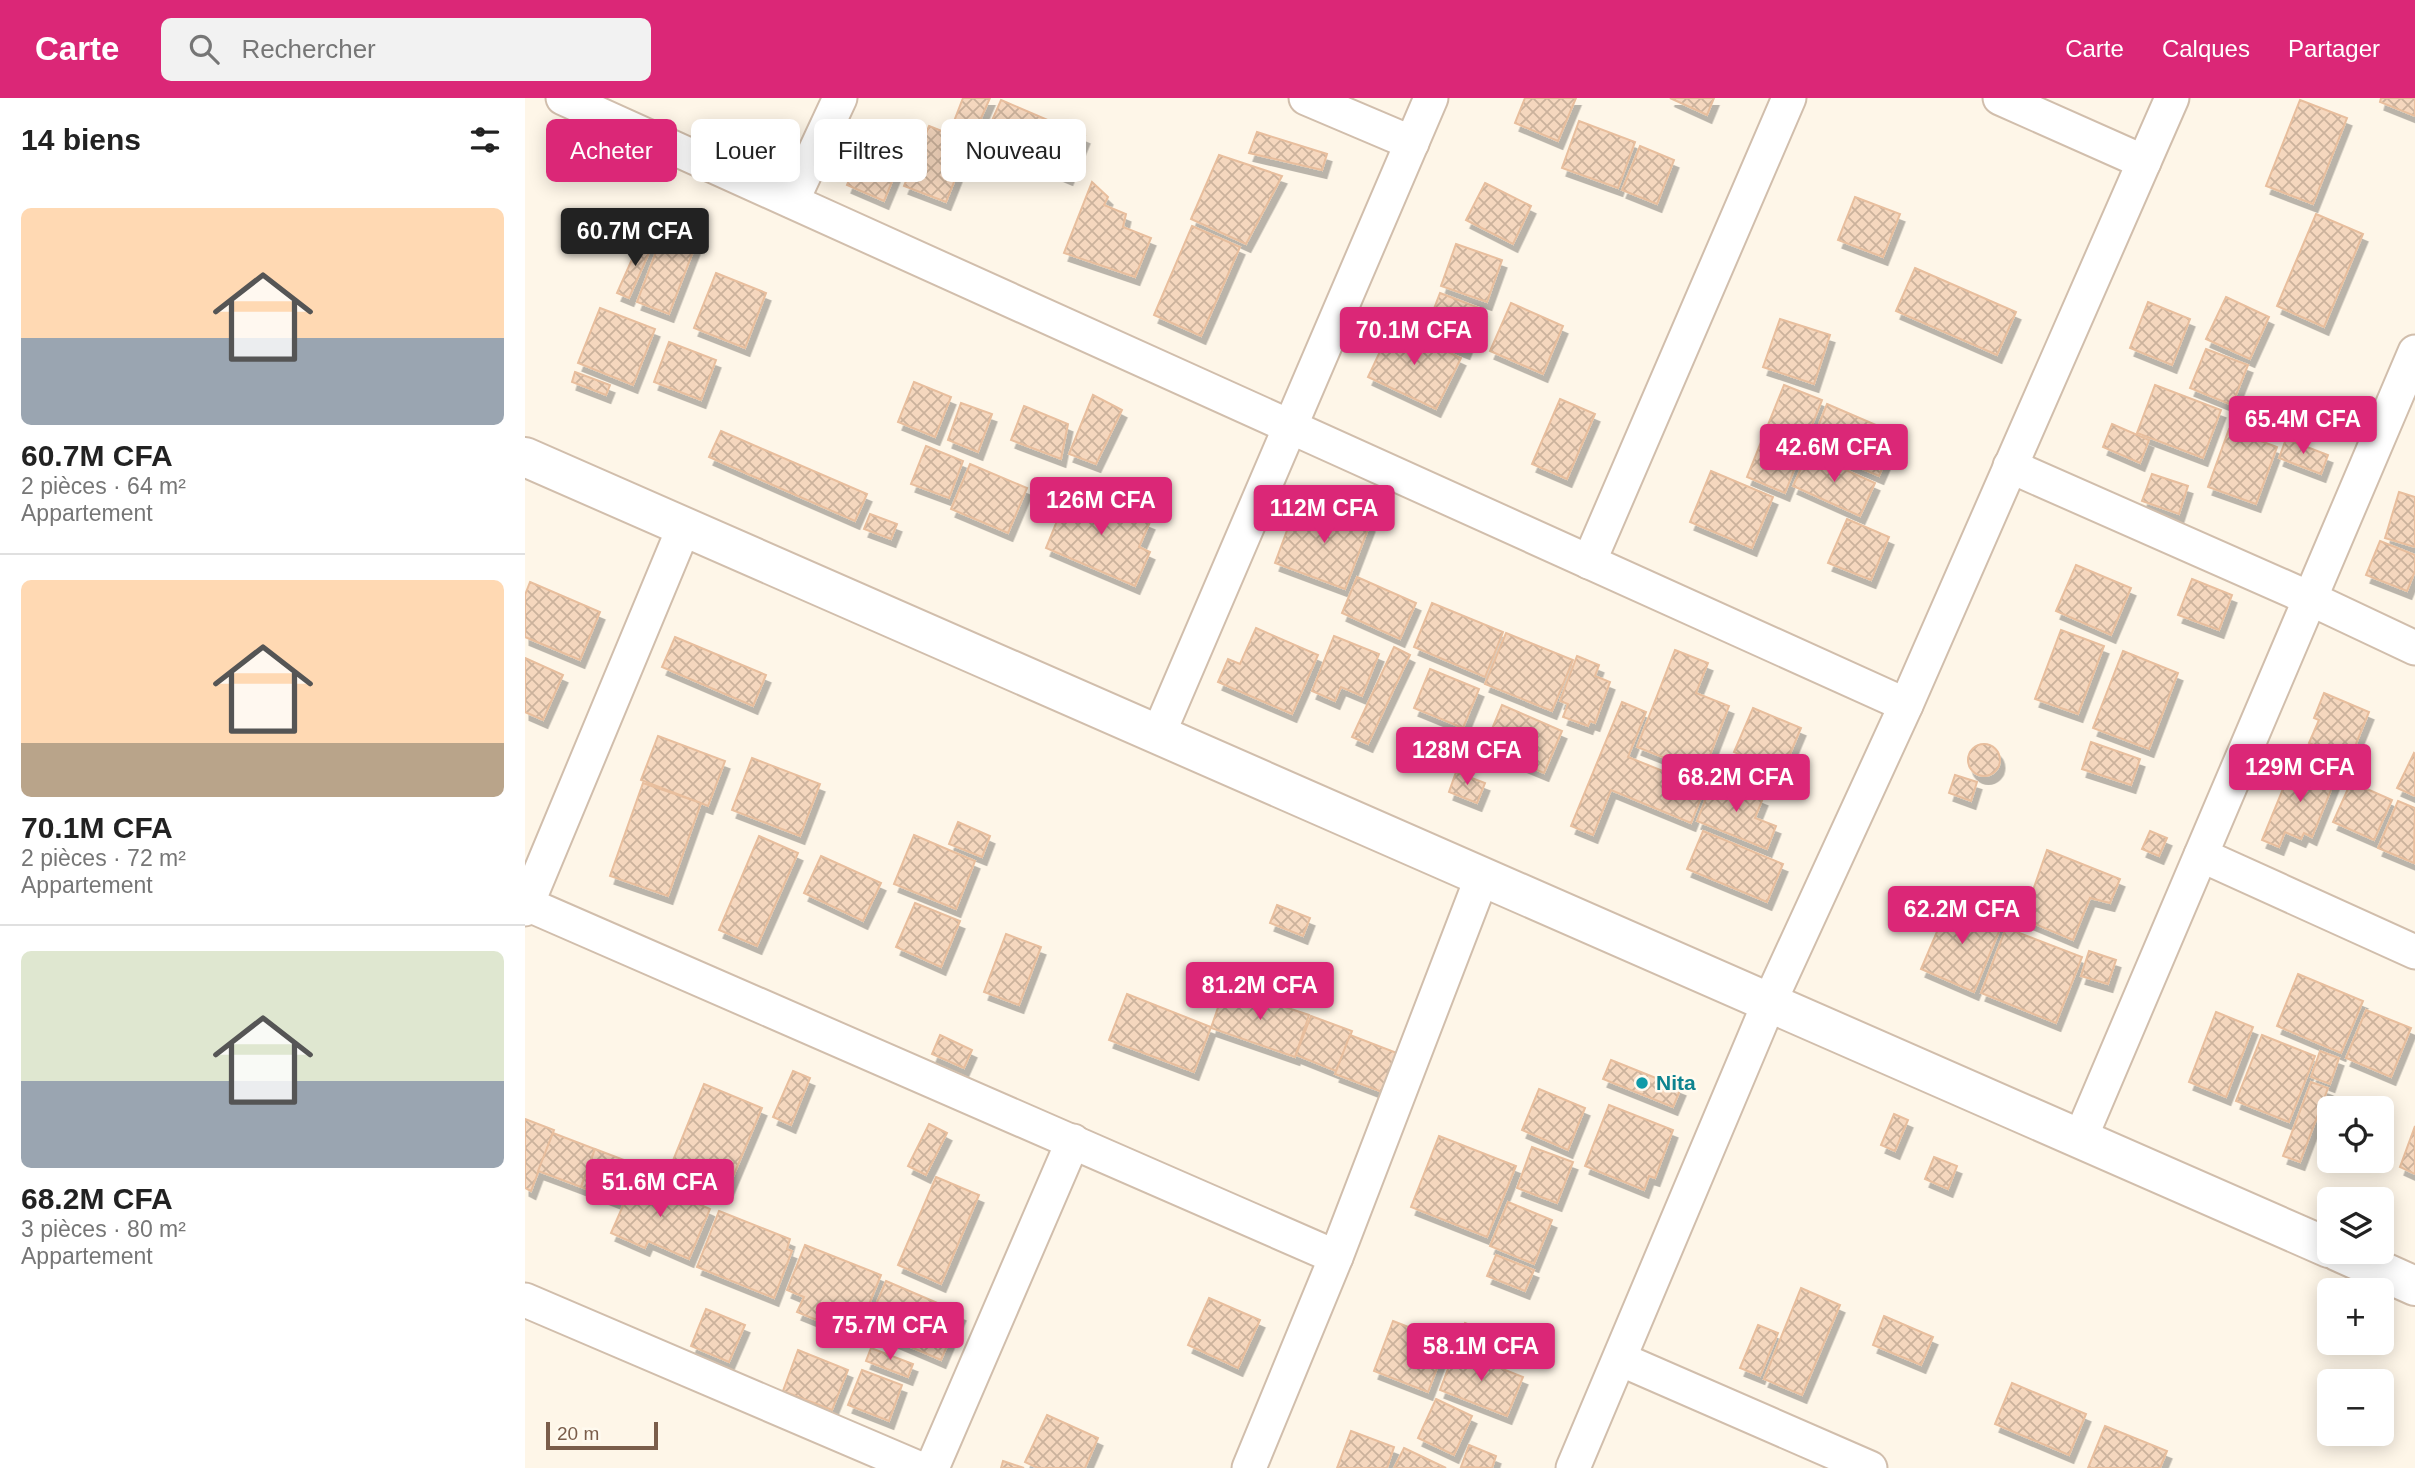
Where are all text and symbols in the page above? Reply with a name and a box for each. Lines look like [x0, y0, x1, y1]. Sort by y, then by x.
search box [161, 18, 651, 81]
text: Carte [35, 30, 119, 67]
icon: search [185, 30, 223, 68]
text: Rechercher [241, 34, 376, 64]
text: Carte [2065, 35, 2124, 62]
text: Calques [2162, 35, 2250, 62]
text: Partager [2288, 35, 2380, 62]
chip: Acheter [546, 119, 677, 182]
chip: Louer [691, 119, 800, 182]
chip: Filtres [814, 119, 927, 182]
chip: Nouveau [941, 119, 1086, 182]
icon: filters [466, 121, 504, 159]
text: 14 biens [21, 123, 141, 156]
pin: 60.7M CFA [555, 208, 715, 268]
text: 60.7M CFA [577, 218, 693, 244]
icon: home [200, 254, 326, 380]
pin: 70.1M CFA [1334, 308, 1494, 367]
text: 70.1M CFA [1356, 317, 1472, 343]
pin: 65.4M CFA [2223, 396, 2383, 456]
text: 65.4M CFA [2245, 406, 2361, 432]
pin: 42.6M CFA [1754, 424, 1914, 484]
text: 42.6M CFA [1776, 434, 1892, 460]
text: 60.7M CFA [21, 439, 173, 472]
text: 2 pièces · 64 m² [21, 473, 186, 499]
pin: 126M CFA [1029, 478, 1173, 537]
pin: 112M CFA [1252, 486, 1396, 545]
text: 126M CFA [1046, 487, 1156, 513]
text: 112M CFA [1270, 495, 1378, 521]
text: Appartement [21, 500, 153, 526]
icon: home [200, 626, 326, 752]
pin: 128M CFA [1395, 728, 1539, 787]
text: 128M CFA [1412, 737, 1522, 763]
pin: 129M CFA [2228, 744, 2372, 804]
pin: 68.2M CFA [1656, 754, 1816, 814]
text: 129M CFA [2245, 754, 2355, 780]
text: 68.2M CFA [1678, 764, 1794, 790]
text: 70.1M CFA [21, 811, 173, 844]
text: 2 pièces · 72 m² [21, 845, 186, 871]
text: Appartement [21, 872, 153, 898]
pin: 62.2M CFA [1882, 886, 2042, 946]
text: 62.2M CFA [1904, 896, 2020, 922]
pin: 81.2M CFA [1180, 962, 1340, 1022]
text: 81.2M CFA [1202, 972, 1318, 998]
icon: home [200, 997, 326, 1123]
place label: Nita [1656, 1071, 1696, 1094]
marker: Nita [1634, 1075, 1650, 1091]
map controls [2317, 1096, 2394, 1446]
button: locate [2317, 1096, 2394, 1173]
pin: 51.6M CFA [580, 1160, 740, 1219]
text: 51.6M CFA [602, 1169, 718, 1195]
text: 68.2M CFA [21, 1182, 173, 1215]
button: layers [2317, 1187, 2394, 1264]
text: 3 pièces · 80 m² [21, 1216, 186, 1242]
text: Appartement [21, 1243, 153, 1269]
button: + [2317, 1278, 2394, 1355]
pin: 75.7M CFA [810, 1302, 970, 1362]
text: 75.7M CFA [832, 1312, 948, 1338]
pin: 58.1M CFA [1401, 1324, 1561, 1383]
text: 58.1M CFA [1423, 1333, 1539, 1359]
button: − [2317, 1369, 2394, 1446]
scale bar [546, 1419, 658, 1451]
text: 20 m [557, 1423, 599, 1444]

